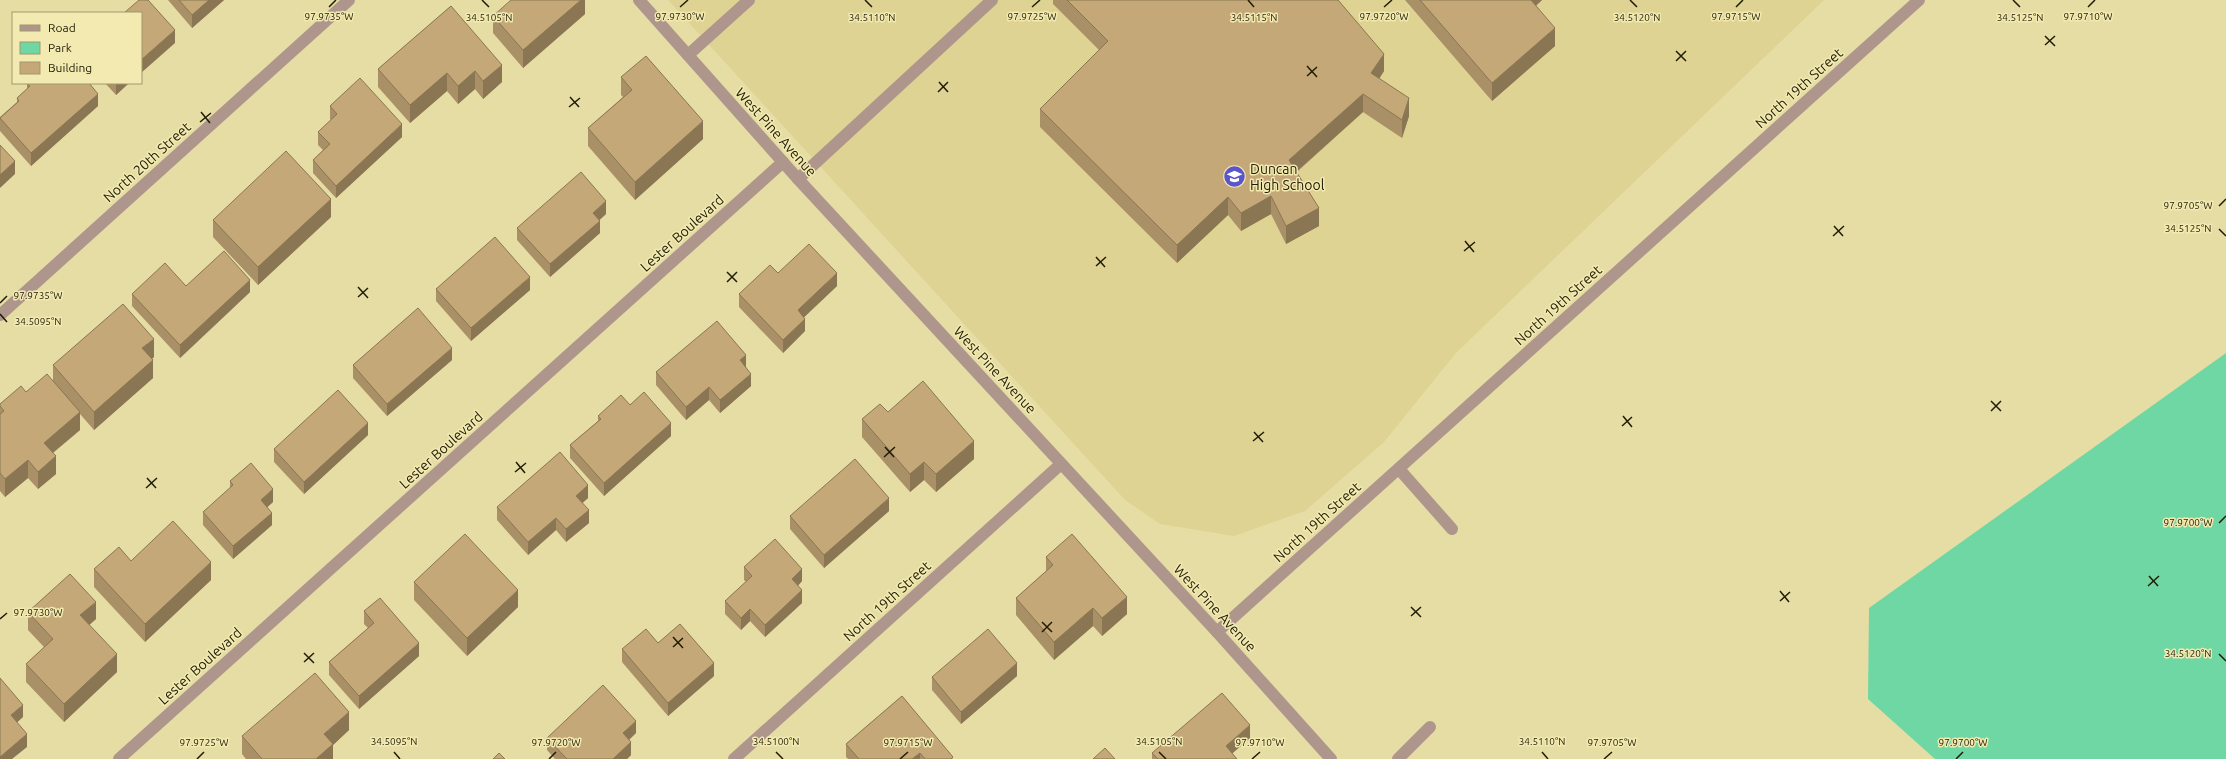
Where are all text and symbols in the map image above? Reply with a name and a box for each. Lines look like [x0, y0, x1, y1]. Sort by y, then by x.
text: 97.9735°W [305, 11, 353, 22]
text: 97.9730°W [656, 11, 704, 22]
text: 97.9725°W [1008, 11, 1056, 22]
text: 97.9720°W [1360, 11, 1408, 22]
text: 97.9715°W [1712, 11, 1760, 22]
text: 97.9710°W [2064, 11, 2112, 22]
legend [12, 12, 142, 84]
text: 34.5105°N [466, 12, 512, 23]
text: 34.5110°N [849, 12, 895, 23]
text: 34.5115°N [1231, 12, 1277, 23]
text: 34.5120°N [1614, 12, 1660, 23]
text: 34.5125°N [1997, 12, 2043, 23]
text: Road [48, 21, 76, 34]
text: Park [48, 41, 72, 54]
street label: North 19th Street [1752, 44, 1846, 131]
text: Building [48, 61, 92, 74]
street label: West Pine Avenue [732, 85, 820, 179]
street label: North 20th Street [100, 118, 194, 205]
place label: Duncan High School [1250, 161, 1325, 193]
school or university icon: Duncan High School [1222, 164, 1248, 190]
street label: Lester Boulevard [637, 191, 727, 275]
text: 97.9705°W [2164, 200, 2212, 211]
text: 34.5125°N [2165, 223, 2211, 234]
street label: North 19th Street [1511, 261, 1605, 348]
text: 97.9735°W [14, 290, 62, 301]
text: 34.5095°N [15, 316, 61, 327]
street label: West Pine Avenue [951, 323, 1039, 417]
street label: Lester Boulevard [396, 408, 486, 492]
street label: North 19th Street [1270, 478, 1364, 565]
text: 97.9700°W [2164, 517, 2212, 528]
street label: North 19th Street [840, 557, 934, 644]
street label: West Pine Avenue [1171, 561, 1259, 655]
text: 97.9730°W [14, 607, 62, 618]
street label: Lester Boulevard [155, 624, 245, 708]
text: 34.5120°N [2165, 648, 2211, 659]
text: 34.5095°N [371, 736, 417, 747]
text: 34.5100°N [753, 736, 799, 747]
text: 34.5105°N [1136, 736, 1182, 747]
text: 34.5110°N [1519, 736, 1565, 747]
text: 97.9725°W [180, 737, 228, 748]
text: 97.9720°W [532, 737, 580, 748]
text: 97.9715°W [884, 737, 932, 748]
text: 97.9710°W [1236, 737, 1284, 748]
text: 97.9705°W [1588, 737, 1636, 748]
text: 97.9700°W [1939, 737, 1987, 748]

